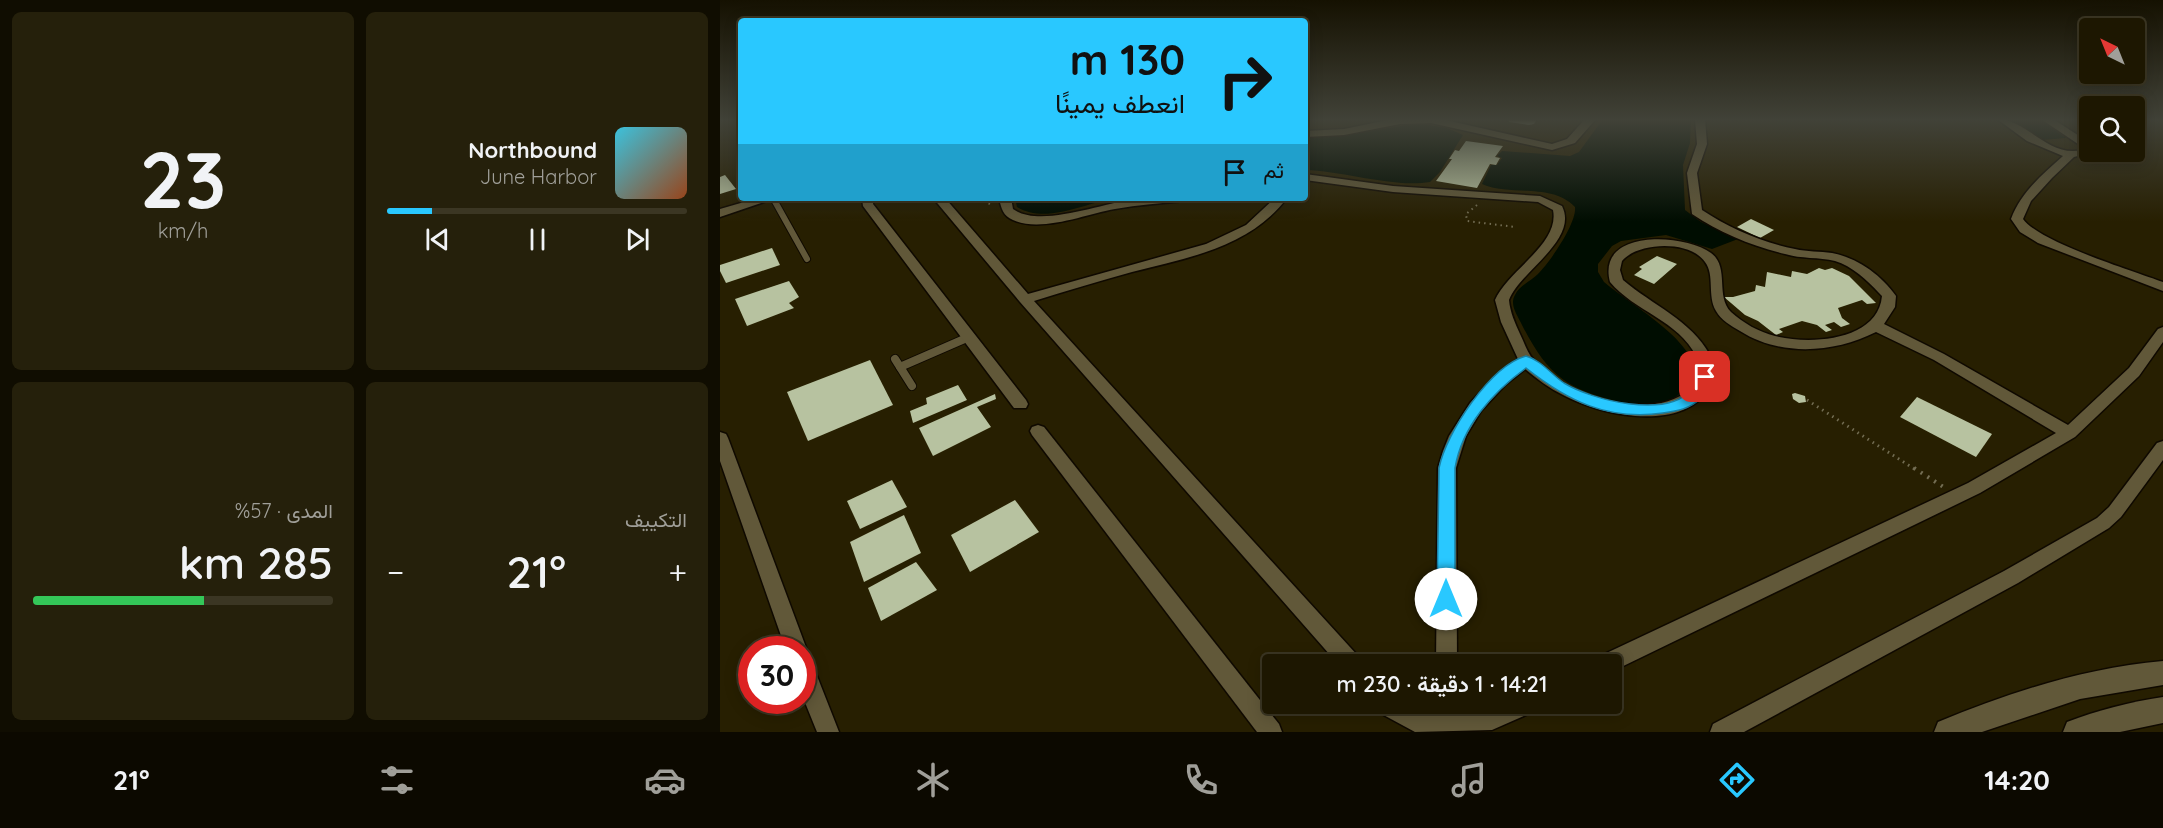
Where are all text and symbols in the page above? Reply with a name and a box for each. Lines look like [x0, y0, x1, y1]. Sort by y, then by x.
north arrow [2079, 18, 2145, 84]
map controls [2079, 18, 2145, 162]
text: 130 m [1070, 33, 1185, 86]
icon: right [1206, 42, 1284, 120]
text: انعطف يمينًا [1055, 86, 1185, 120]
button: search [2079, 96, 2145, 162]
text: 23 [140, 130, 226, 228]
text: Northbound [468, 136, 597, 164]
icon: arrive [1218, 156, 1251, 189]
text: ثم [1263, 156, 1284, 184]
text: June Harbor [480, 164, 597, 189]
text: km/h [158, 218, 208, 243]
icon: previous [421, 223, 454, 256]
icon: pause [521, 223, 554, 256]
icon: next [621, 223, 654, 256]
pin [1679, 351, 1730, 402]
icon: arrive [1688, 360, 1721, 393]
text: المدى · 57% [235, 498, 333, 523]
text: التكييف [625, 507, 687, 532]
text: 285 km [179, 534, 333, 590]
text: 21° [507, 543, 566, 599]
text: − [387, 551, 404, 592]
text: + [668, 551, 687, 592]
position arrow [1414, 567, 1478, 631]
speed limit sign: 30 [738, 636, 816, 714]
text: 14:21 · 1 دقيقة · 230 m [1337, 670, 1547, 698]
icon: filters [376, 759, 418, 801]
icon: car [644, 759, 686, 801]
icon: climate [912, 759, 954, 801]
icon: phone [1180, 759, 1222, 801]
icon: music [1448, 759, 1490, 801]
icon: directions [1716, 759, 1758, 801]
text: 21° [113, 763, 150, 797]
text: 14:20 [1984, 763, 2050, 797]

